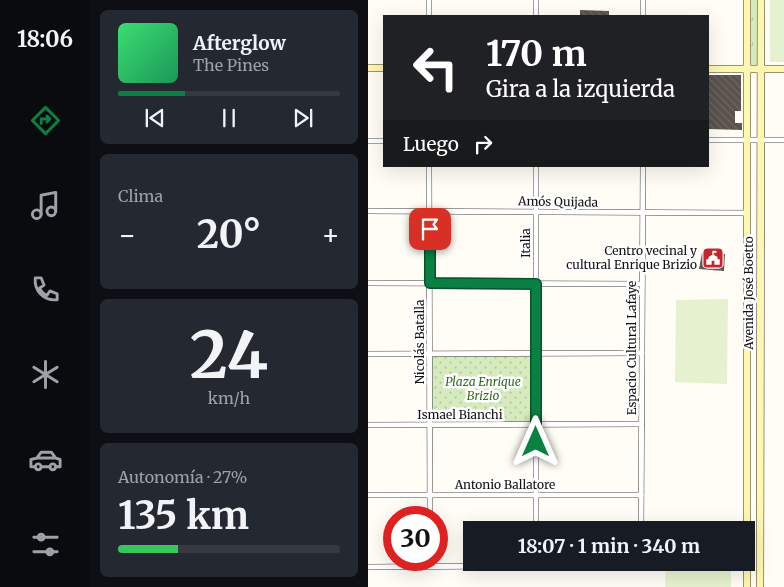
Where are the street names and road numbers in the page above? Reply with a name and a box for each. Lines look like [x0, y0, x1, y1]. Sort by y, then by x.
street label: Amós Quijada [517, 193, 599, 210]
street label: Italia [518, 228, 533, 258]
street label: Avenida José Boetto [741, 236, 756, 351]
street label: Espacio Cultural Lafaye [624, 281, 639, 415]
street label: Nicolás Batalla [412, 299, 427, 384]
street label: Ismael Bianchi [417, 407, 503, 422]
street label: Antonio Ballatore [454, 477, 555, 492]

